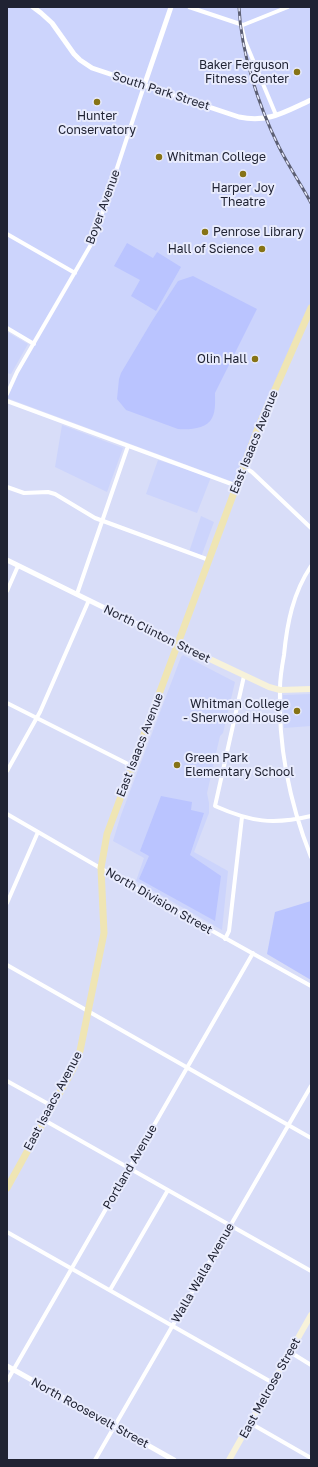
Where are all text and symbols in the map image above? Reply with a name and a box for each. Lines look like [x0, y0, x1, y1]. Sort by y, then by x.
place label: Baker Ferguson Fitness Center [199, 58, 289, 86]
marker: Baker Ferguson Fitness Center [292, 67, 302, 77]
street label: South Park Street [110, 68, 212, 114]
marker: Hunter Conservatory [92, 97, 102, 107]
place label: Hunter Conservatory [58, 109, 136, 137]
place label: Whitman College [167, 150, 266, 164]
marker: Whitman College [154, 152, 164, 162]
street label: Boyer Avenue [83, 168, 123, 246]
marker: Harper Joy Theatre [238, 169, 248, 179]
place label: Harper Joy Theatre [212, 181, 274, 209]
place label: Penrose Library [213, 225, 304, 239]
marker: Penrose Library [200, 227, 210, 237]
place label: Hall of Science [168, 242, 254, 256]
marker: Hall of Science [257, 244, 267, 254]
place label: Olin Hall [197, 352, 247, 366]
marker: Olin Hall [250, 354, 260, 364]
street label: East Isaacs Avenue [227, 388, 281, 496]
street label: North Clinton Street [101, 602, 213, 666]
street label: East Isaacs Avenue [114, 691, 166, 799]
place label: Whitman College - Sherwood House [183, 697, 289, 725]
marker: Whitman College - Sherwood House [292, 706, 302, 716]
place label: Green Park Elementary School [185, 751, 294, 779]
marker: Green Park Elementary School [172, 760, 182, 770]
street label: North Division Street [103, 865, 215, 937]
street label: East Isaacs Avenue [21, 1049, 85, 1153]
street label: Portland Avenue [100, 1122, 160, 1212]
street label: Walla Walla Avenue [169, 1221, 237, 1325]
street label: East Melrose Street [236, 1335, 304, 1441]
street label: North Roosevelt Street [29, 1375, 151, 1451]

